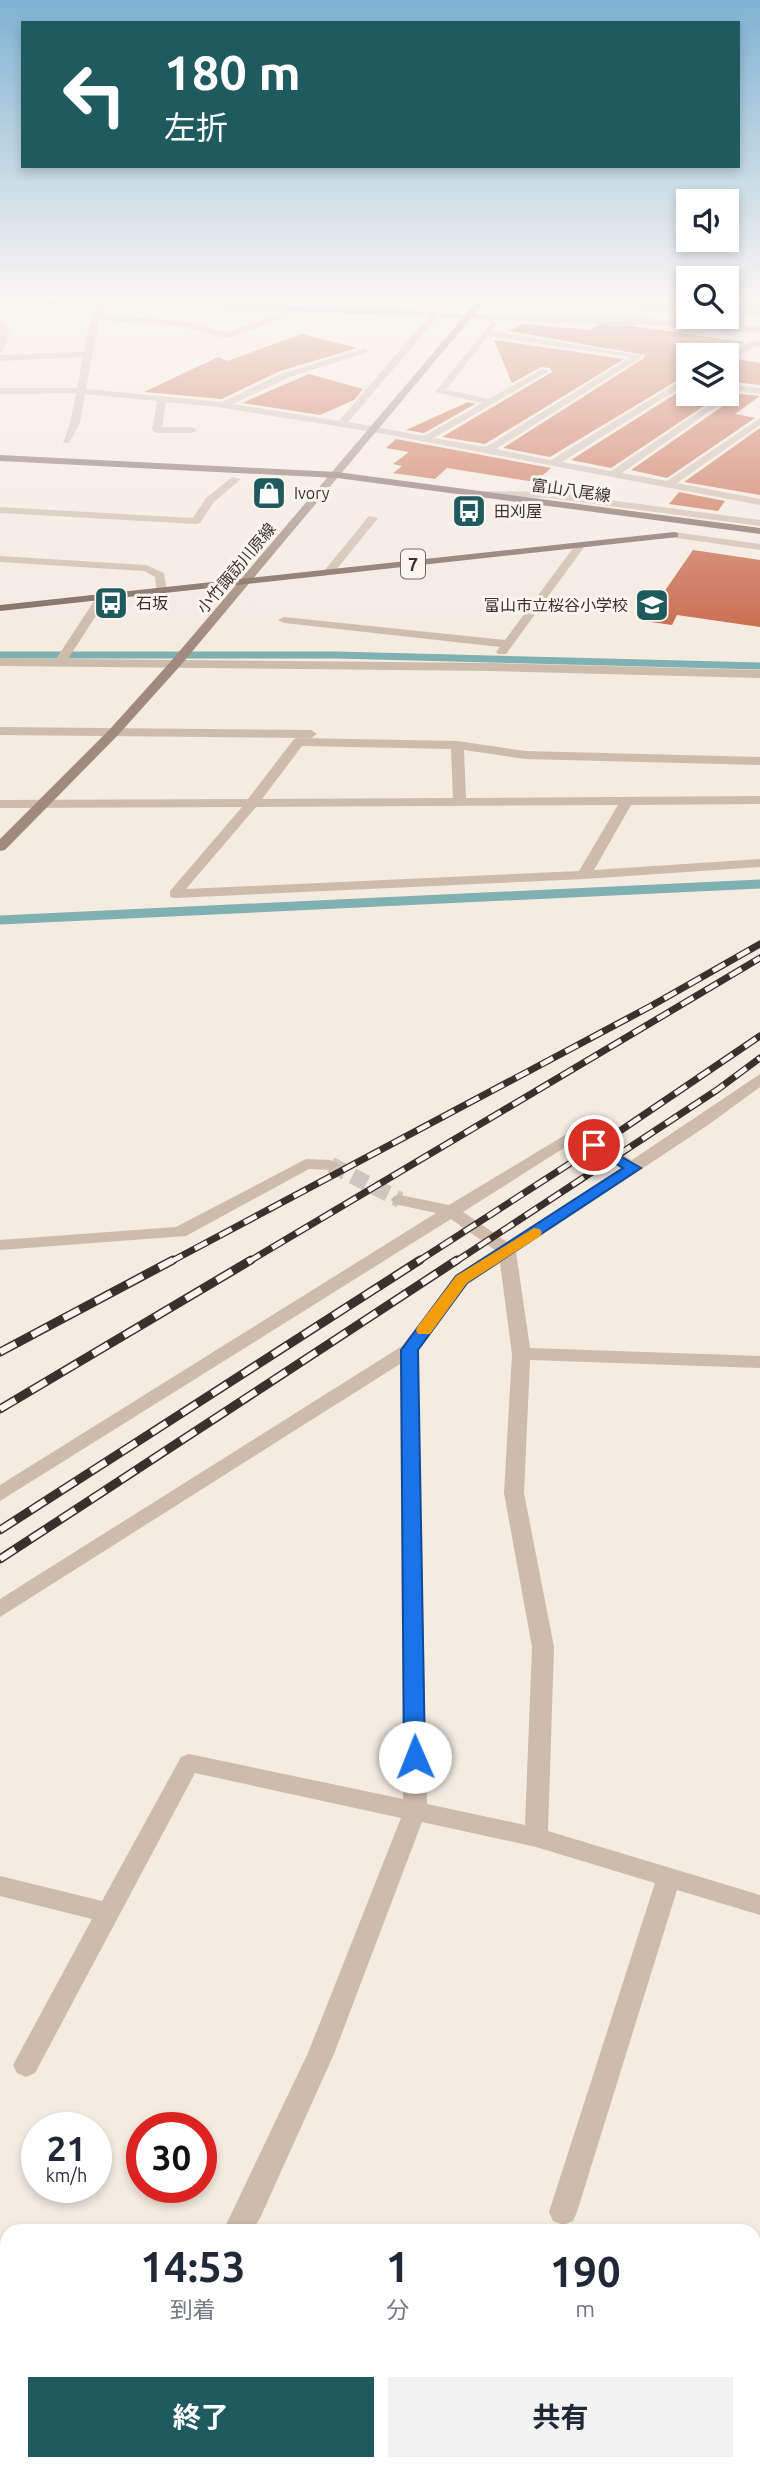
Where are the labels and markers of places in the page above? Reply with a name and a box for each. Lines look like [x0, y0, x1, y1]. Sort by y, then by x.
shop icon: Ivory [250, 474, 288, 512]
place label: Ivory [294, 484, 330, 502]
bus stop icon: 田刈屋 [450, 492, 488, 530]
place label: 田刈屋 [494, 502, 542, 520]
bus stop icon: 石坂 [92, 584, 130, 622]
school or university icon: 富山市立桜谷小学校 [633, 586, 671, 624]
place label: 石坂 [136, 594, 168, 612]
place label: 富山市立桜谷小学校 [484, 596, 628, 614]
pin [564, 1115, 624, 1175]

